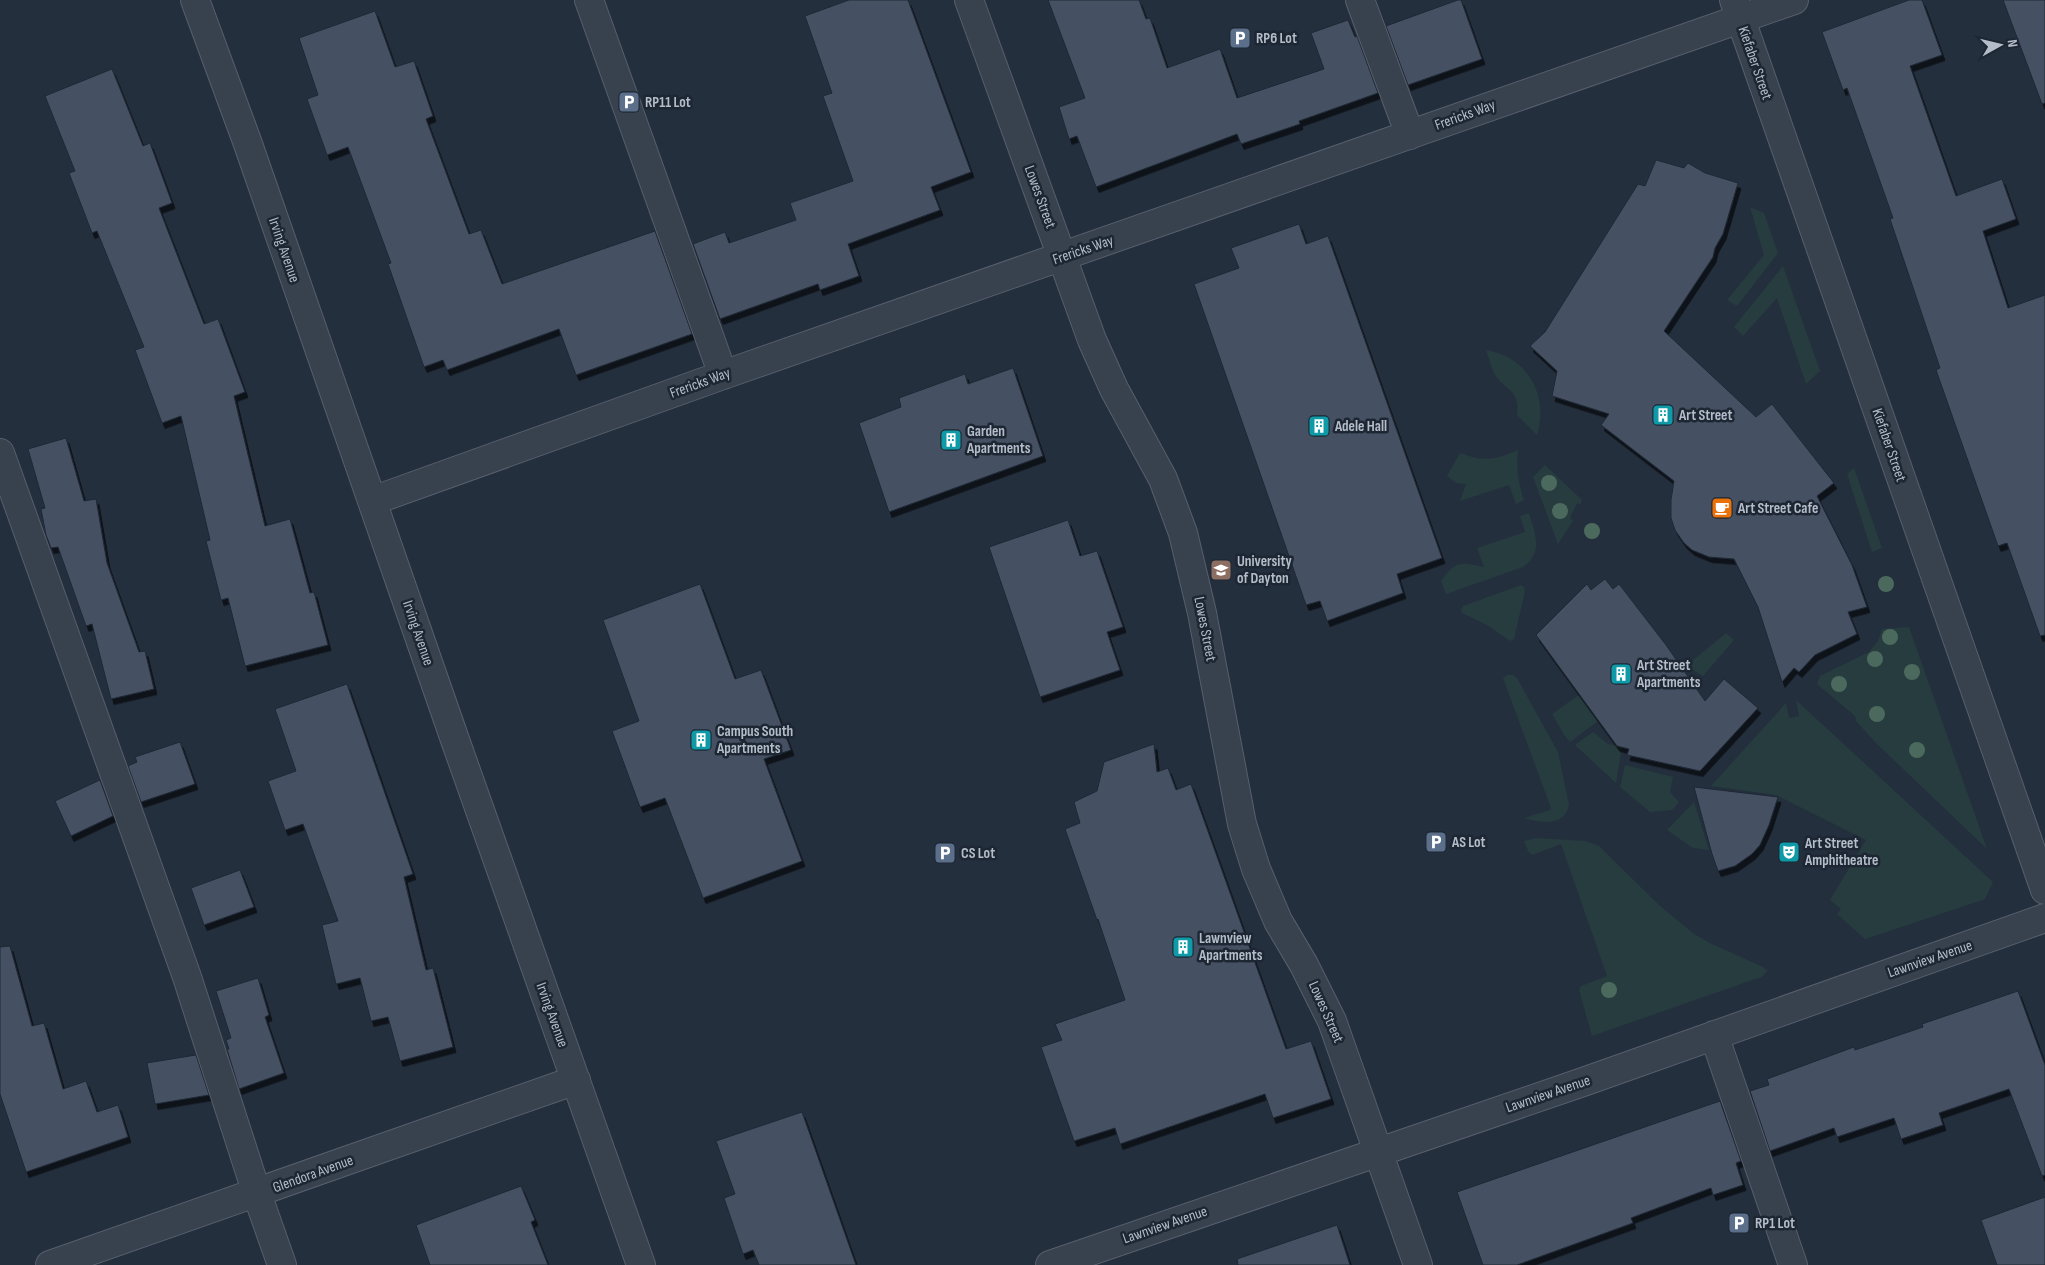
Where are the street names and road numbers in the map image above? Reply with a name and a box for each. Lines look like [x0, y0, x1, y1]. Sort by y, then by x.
street label: Kiefaber Street [1734, 24, 1777, 103]
street label: Frericks Way [1432, 95, 1498, 135]
street label: Lowes Street [1020, 163, 1060, 231]
street label: Irving Avenue [264, 215, 304, 285]
street label: Frericks Way [1050, 231, 1116, 269]
street label: Frericks Way [667, 363, 733, 403]
street label: Kiefaber Street [1868, 406, 1911, 485]
street label: Lowes Street [1189, 595, 1221, 663]
street label: Irving Avenue [398, 598, 438, 668]
street label: Lawnview Avenue [1885, 936, 1975, 982]
street label: Lowes Street [1304, 978, 1348, 1046]
street label: Irving Avenue [532, 980, 572, 1050]
street label: Lawnview Avenue [1503, 1071, 1593, 1117]
street label: Glendora Avenue [270, 1151, 356, 1197]
street label: Lawnview Avenue [1120, 1202, 1210, 1248]

